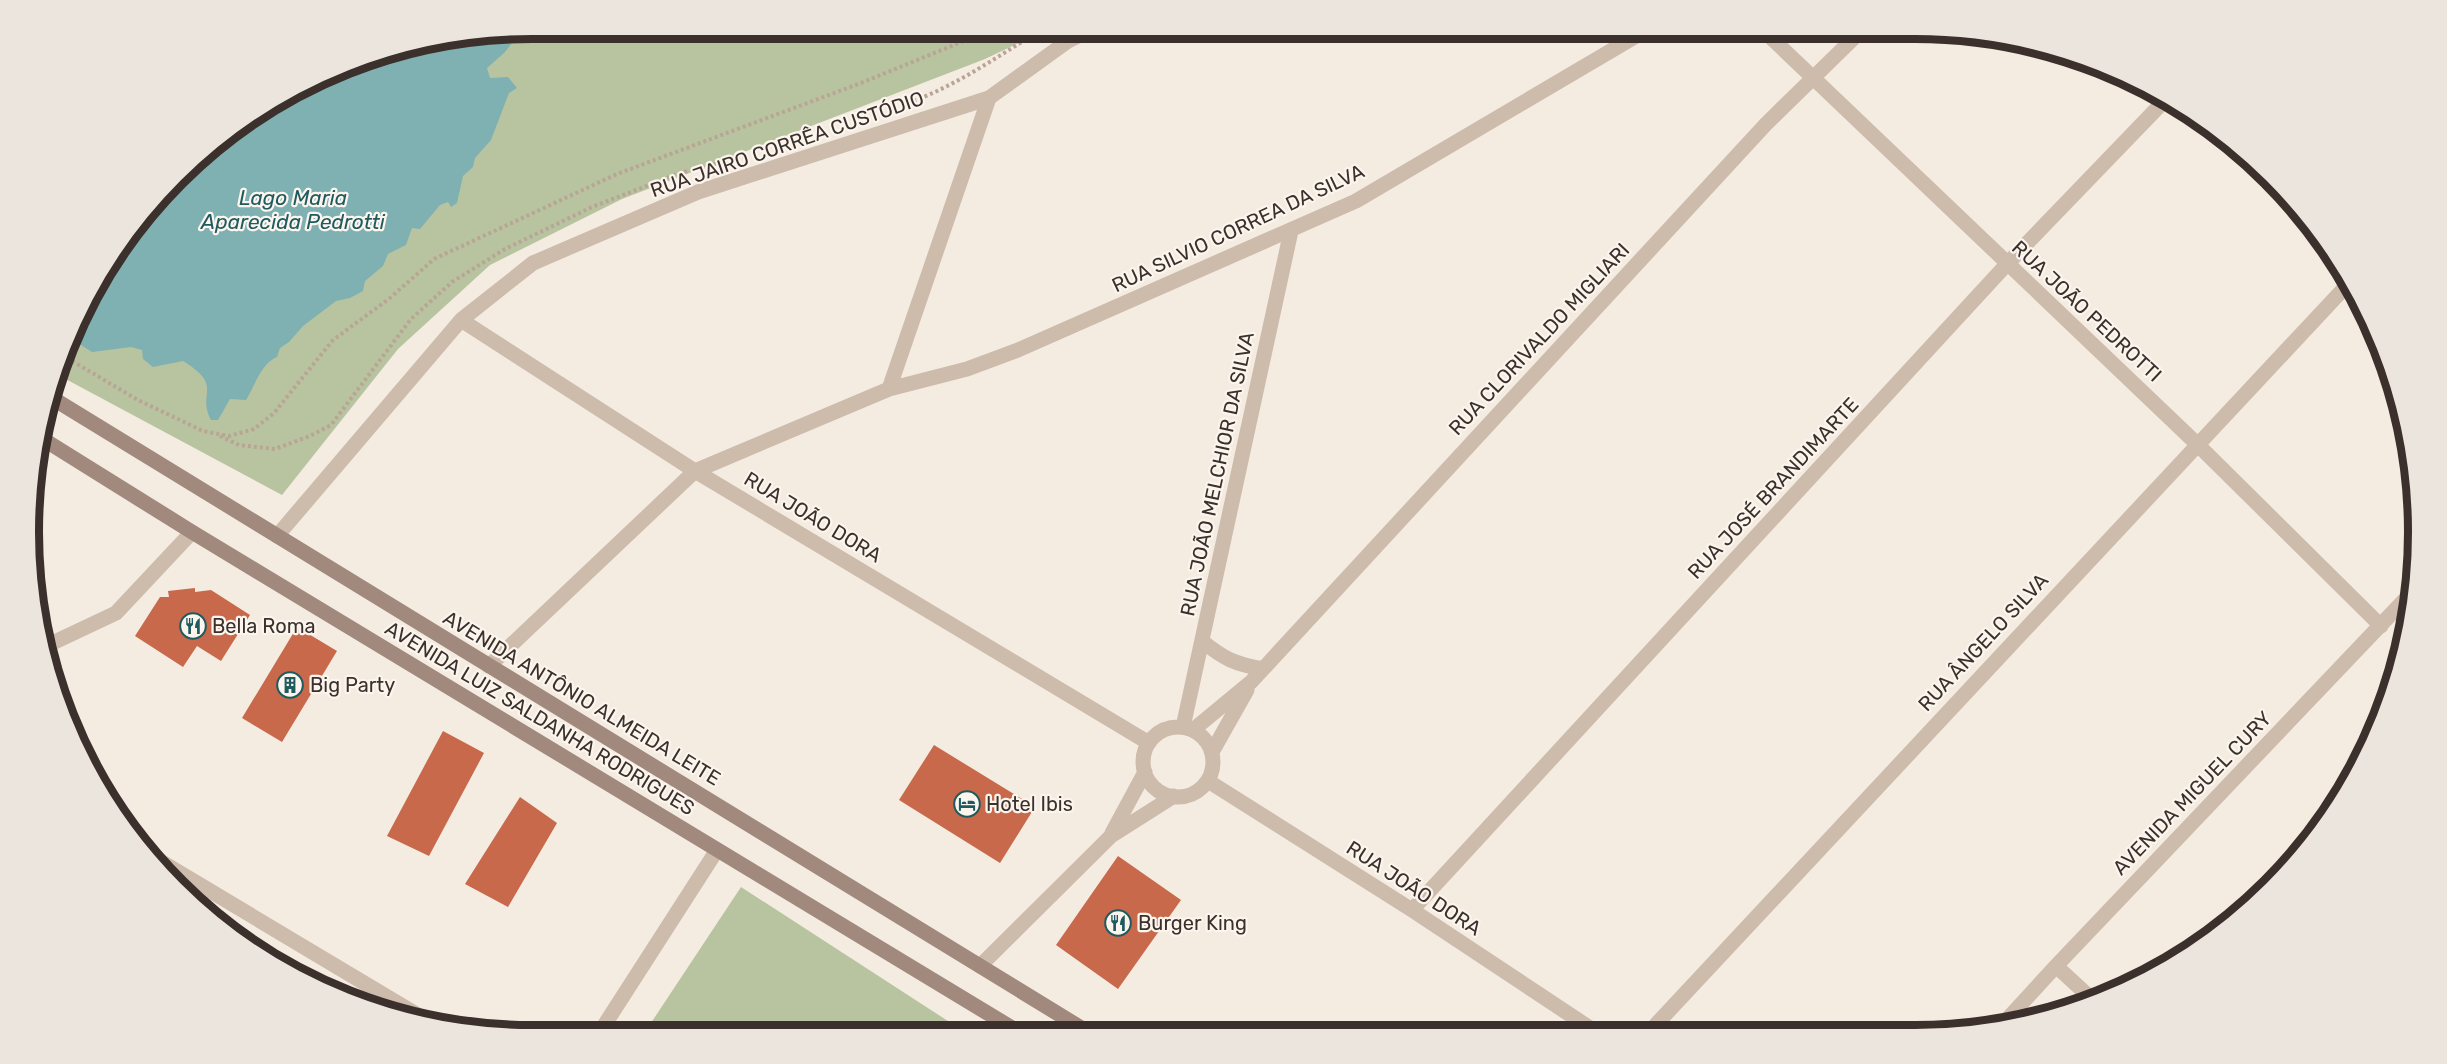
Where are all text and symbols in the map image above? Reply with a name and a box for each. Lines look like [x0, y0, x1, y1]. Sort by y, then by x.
street label: RUA JAIRO CORRÊA CUSTÓDIO [647, 86, 927, 202]
street label: RUA SILVIO CORREA DA SILVA [1108, 159, 1368, 297]
water label: Lago Maria Aparecida Pedrotti [200, 185, 386, 234]
street label: RUA JOÃO PEDROTTI [2007, 235, 2167, 387]
street label: RUA CLORIVALDO MIGLIARI [1444, 238, 1634, 440]
street label: RUA JOÃO MELCHIOR DA SILVA [1175, 330, 1259, 618]
street label: RUA JOSÉ BRANDIMARTE [1683, 392, 1863, 584]
street label: RUA JOÃO DORA [740, 467, 886, 567]
street label: RUA ÂNGELO SILVA [1913, 568, 2053, 716]
street label: AVENIDA ANTÔNIO ALMEIDA LEITE [439, 606, 725, 790]
restaurant icon: Bella Roma [178, 611, 208, 641]
place label: Bella Roma [212, 614, 316, 638]
street label: AVENIDA LUIZ SALDANHA RODRIGUES [381, 616, 699, 820]
building icon: Big Party [275, 670, 305, 700]
place label: Big Party [310, 673, 395, 697]
street label: AVENIDA MIGUEL CURY [2108, 706, 2276, 880]
hotel icon: Hotel Ibis [952, 789, 982, 819]
place label: Hotel Ibis [986, 792, 1073, 816]
street label: RUA JOÃO DORA [1342, 835, 1486, 941]
restaurant icon: Burger King [1103, 908, 1133, 938]
place label: Burger King [1138, 911, 1247, 935]

